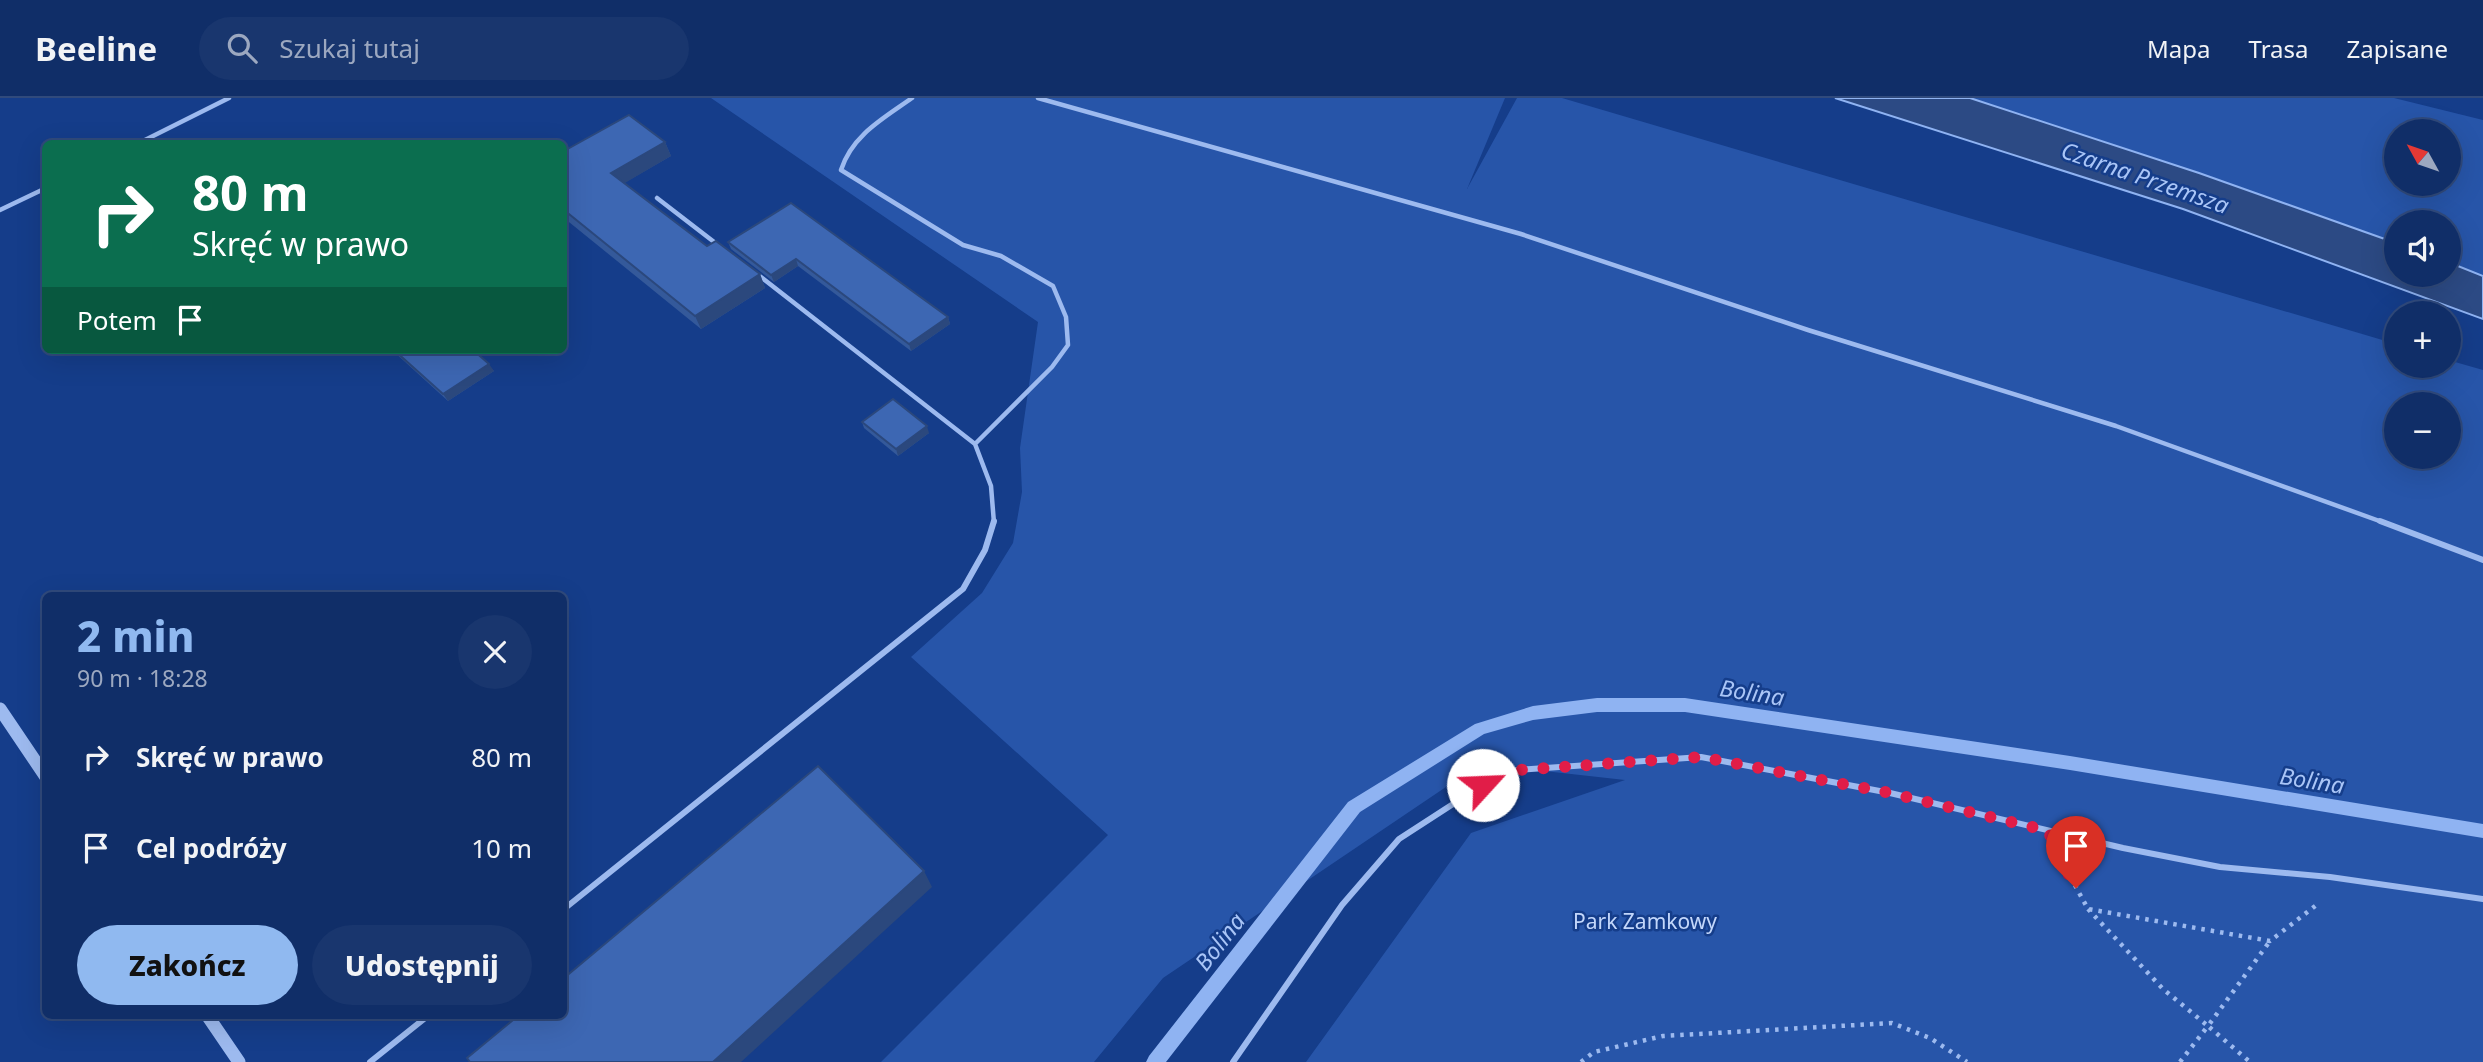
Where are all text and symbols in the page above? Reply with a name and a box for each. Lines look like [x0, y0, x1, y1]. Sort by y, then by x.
search box [199, 17, 689, 80]
text: Beeline [35, 26, 157, 71]
icon: search [223, 29, 261, 67]
text: Szukaj tutaj [279, 30, 420, 66]
text: Mapa [2147, 32, 2211, 65]
text: Trasa [2249, 32, 2309, 65]
text: Zapisane [2347, 32, 2448, 65]
north arrow [2384, 119, 2460, 196]
map controls [2384, 119, 2461, 469]
water label: Czarna Przemsza [2057, 133, 2234, 221]
text: 80 m [192, 159, 309, 225]
icon: right [77, 168, 168, 259]
button: sound [2384, 210, 2461, 287]
text: Skręć w prawo [192, 222, 409, 265]
icon: arrive [171, 301, 209, 339]
button: + [2384, 301, 2461, 378]
text: Potem [77, 302, 157, 338]
button: − [2384, 392, 2461, 469]
text: 2 min [77, 607, 194, 664]
button: close [458, 615, 532, 689]
text: 90 m · 18:28 [77, 662, 208, 694]
water label: Bolina [1718, 671, 1787, 713]
icon: right [77, 738, 115, 776]
text: Skręć w prawo [136, 739, 324, 775]
text: 80 m [471, 739, 532, 775]
position arrow [1446, 748, 1520, 822]
water label: Bolina [2278, 759, 2347, 801]
pin [2046, 816, 2106, 888]
icon: arrive [2057, 827, 2095, 865]
icon: arrive [77, 829, 115, 867]
text: Cel podróży [136, 830, 287, 866]
text: 10 m [471, 830, 532, 866]
water label: Bolina [1187, 906, 1252, 977]
park label: Park Zamkowy [1573, 907, 1717, 935]
button: Zakończ [77, 925, 298, 1005]
button: Udostępnij [312, 925, 532, 1005]

